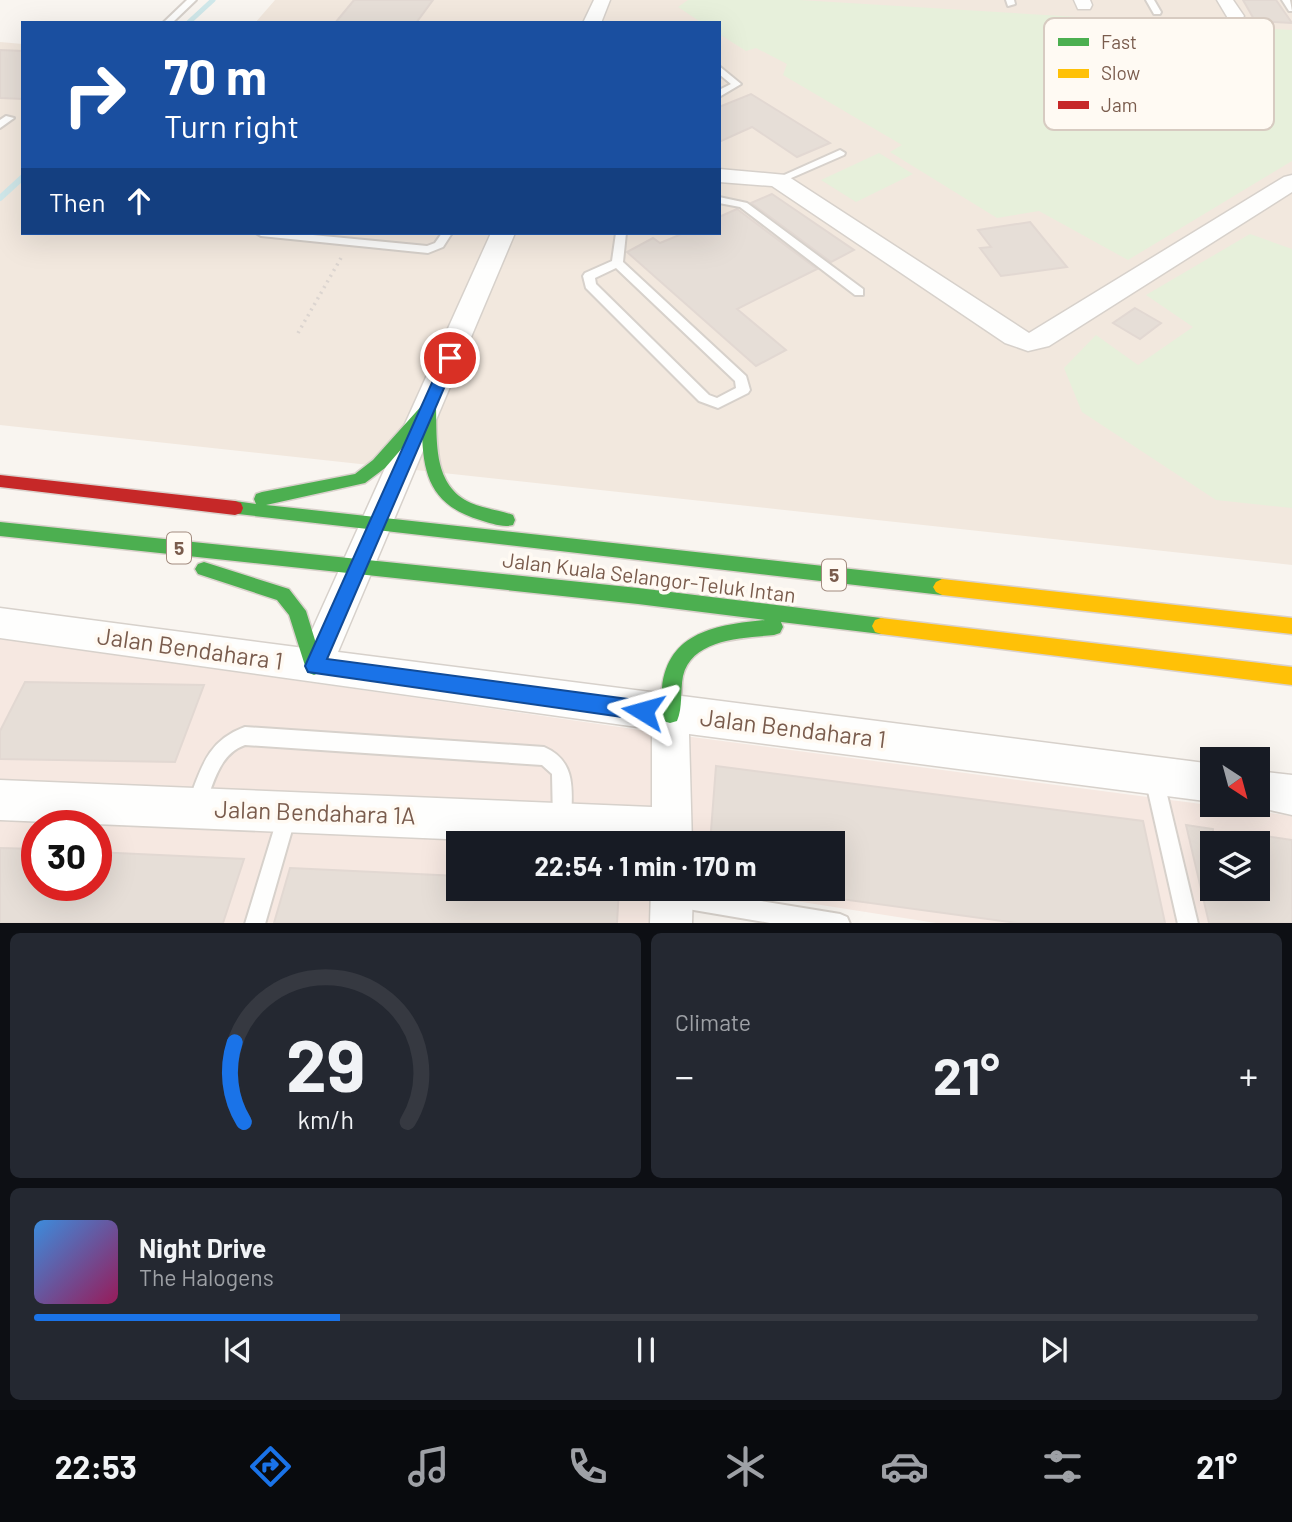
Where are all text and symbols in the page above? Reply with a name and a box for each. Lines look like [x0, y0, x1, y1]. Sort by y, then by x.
legend [1044, 18, 1274, 130]
text: Fast [1101, 30, 1137, 53]
text: 70 m [164, 46, 267, 105]
icon: right [49, 49, 140, 140]
text: Slow [1101, 61, 1140, 84]
text: Jam [1101, 93, 1137, 116]
text: Turn right [164, 106, 299, 144]
icon: ahead [120, 182, 158, 220]
text: Then [49, 186, 106, 217]
pin [420, 328, 480, 388]
icon: arrive [431, 339, 469, 377]
road number: 5 [167, 533, 191, 564]
street label: Jalan Kuala Selangor-Teluk Intan [501, 546, 797, 607]
road number: 5 [822, 560, 846, 590]
street label: Jalan Bendahara 1 [96, 620, 285, 675]
position arrow [606, 674, 680, 748]
street label: Jalan Bendahara 1 [699, 702, 888, 753]
north arrow [1200, 747, 1270, 817]
map controls [1200, 747, 1270, 901]
street label: Jalan Bendahara 1A [214, 793, 416, 830]
speed limit sign: 30 [21, 810, 112, 901]
button: layers [1200, 831, 1270, 901]
text: 22:54 · 1 min · 170 m [534, 850, 757, 881]
text: Climate [675, 1008, 751, 1036]
text: 29 [286, 1019, 365, 1107]
text: 21° [933, 1043, 1000, 1105]
text: − [675, 1052, 694, 1098]
text: + [1239, 1052, 1258, 1098]
text: km/h [297, 1103, 354, 1133]
text: Night Drive [139, 1232, 266, 1263]
text: The Halogens [139, 1263, 274, 1291]
icon: previous [219, 1331, 257, 1369]
icon: pause [627, 1331, 665, 1369]
icon: next [1035, 1331, 1073, 1369]
icon: directions [246, 1442, 295, 1491]
icon: music [404, 1442, 453, 1491]
icon: phone [563, 1442, 612, 1491]
icon: climate [721, 1442, 770, 1491]
icon: car [880, 1442, 929, 1491]
icon: filters [1038, 1442, 1087, 1491]
text: 22:53 [55, 1447, 137, 1485]
text: 21° [1196, 1447, 1237, 1485]

